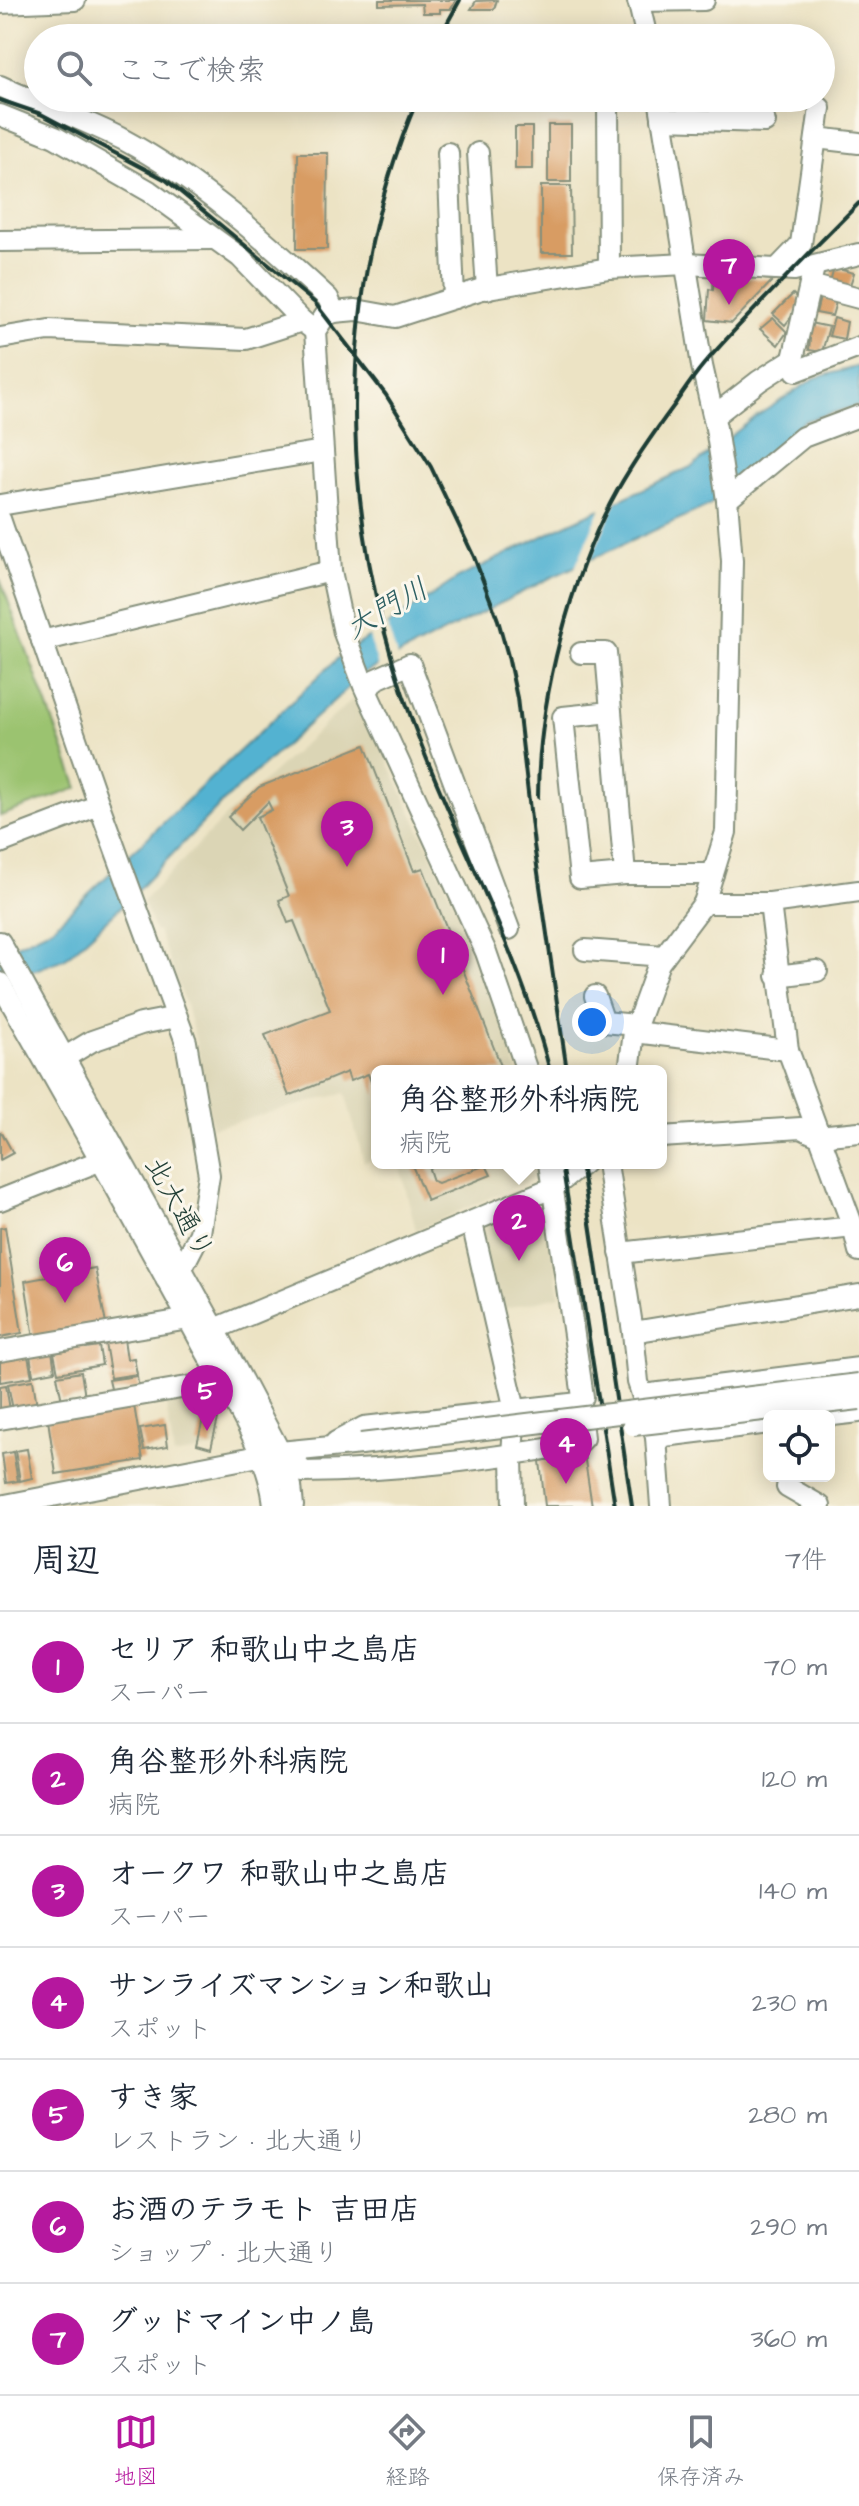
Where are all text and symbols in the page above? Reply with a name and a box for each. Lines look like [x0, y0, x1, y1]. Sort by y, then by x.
search box [24, 24, 835, 112]
icon: search [52, 46, 96, 90]
text: ここで検索 [116, 50, 266, 92]
pin: 7 [703, 239, 755, 305]
water label: 大門川 [338, 568, 436, 650]
pin: 3 [321, 801, 373, 867]
pin: 1 [417, 929, 469, 995]
your location [572, 1002, 612, 1042]
popup [371, 1065, 667, 1169]
text: 角谷整形外科病院 [399, 1079, 639, 1121]
text: 病院 [399, 1125, 451, 1161]
street label: 北大通り [135, 1150, 223, 1266]
pin: 2 [493, 1195, 545, 1261]
pin: 6 [39, 1237, 91, 1303]
pin: 5 [181, 1365, 233, 1431]
map controls [763, 1410, 835, 1482]
button: locate [763, 1410, 835, 1482]
pin: 4 [540, 1418, 592, 1484]
text: 周辺 [32, 1537, 100, 1585]
text: 7件 [785, 1542, 827, 1578]
text: セリア 和歌山中之島店 [108, 1629, 420, 1671]
text: 1 [56, 1649, 60, 1685]
text: 70 m [764, 1649, 827, 1685]
text: スーパー [108, 1675, 211, 1711]
text: 角谷整形外科病院 [108, 1741, 348, 1783]
text: 2 [51, 1761, 65, 1797]
text: 120 m [762, 1761, 827, 1797]
text: 病院 [108, 1787, 160, 1823]
text: オークワ 和歌山中之島店 [108, 1853, 450, 1895]
text: 3 [51, 1873, 65, 1909]
text: 140 m [759, 1873, 827, 1909]
text: スーパー [108, 1899, 211, 1935]
text: サンライズマンション和歌山 [108, 1965, 494, 2007]
text: 4 [49, 1985, 67, 2021]
text: 230 m [752, 1985, 827, 2021]
text: スポット [108, 2011, 212, 2047]
text: すき家 [108, 2077, 198, 2119]
text: 5 [49, 2097, 67, 2133]
text: 280 m [748, 2097, 827, 2133]
text: レストラン · 北大通り [108, 2123, 369, 2159]
text: お酒のテラモト 吉田店 [108, 2189, 420, 2231]
text: 6 [50, 2209, 66, 2245]
text: 290 m [750, 2209, 827, 2245]
text: ショップ · 北大通り [108, 2235, 339, 2271]
text: グッドマイン中ノ島 [108, 2301, 376, 2343]
text: 7 [50, 2321, 66, 2357]
text: 360 m [750, 2321, 827, 2357]
text: スポット [108, 2347, 212, 2383]
tab: 地図 [114, 2410, 158, 2493]
tab: 経路 [385, 2410, 429, 2493]
tab: 保存済み [657, 2410, 745, 2493]

